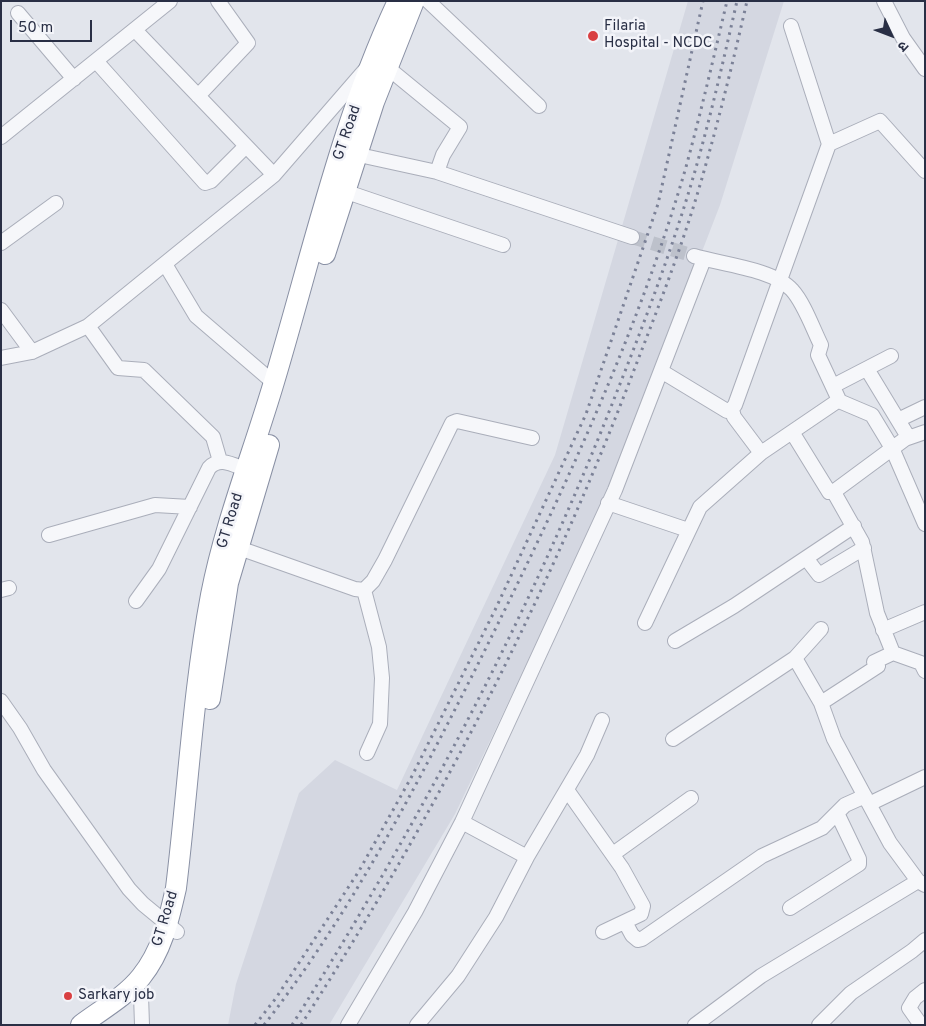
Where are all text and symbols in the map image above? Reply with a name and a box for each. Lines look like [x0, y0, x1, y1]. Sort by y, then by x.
scale bar [12, 10, 95, 42]
north arrow [866, 10, 916, 60]
place label: Filaria Hospital - NCDC [604, 18, 713, 53]
text: 50 m [18, 19, 53, 38]
marker: Filaria Hospital - NCDC [586, 29, 600, 43]
text: उ [893, 37, 911, 54]
street label: GT Road [330, 103, 366, 163]
street label: GT Road [214, 491, 248, 551]
street label: GT Road [149, 889, 183, 949]
place label: Sarkary job [78, 987, 155, 1005]
marker: Sarkary job [62, 990, 74, 1002]

